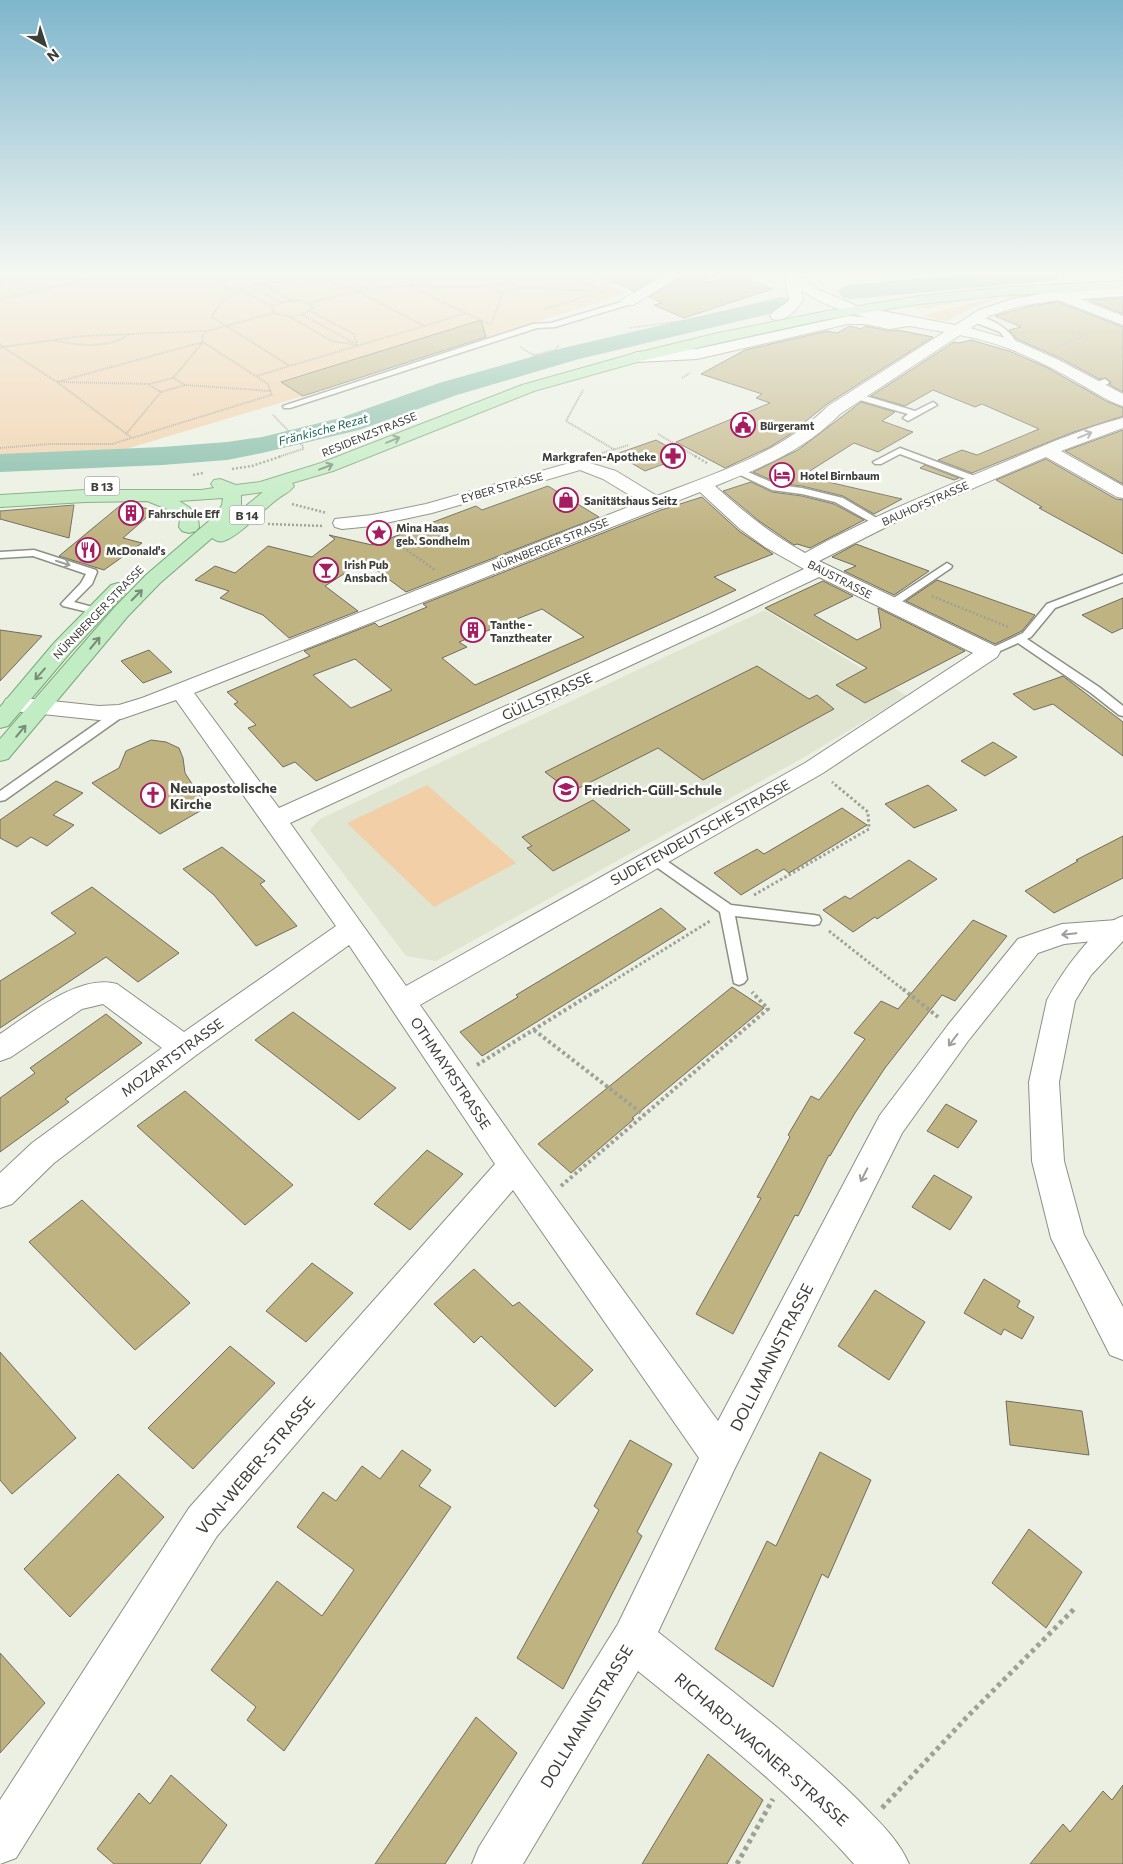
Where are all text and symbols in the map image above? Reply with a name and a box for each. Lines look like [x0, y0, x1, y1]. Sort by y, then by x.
north arrow [20, 20, 70, 70]
text: N [44, 46, 63, 65]
street label: RESIDENZSTRASSE [320, 409, 418, 459]
water label: Fränkische Rezat [277, 410, 370, 448]
public building icon: Bürgeramt [730, 412, 756, 438]
place label: Bürgeramt [760, 419, 815, 432]
one-way arrow [1077, 429, 1092, 439]
one-way arrow [386, 435, 401, 444]
pharmacy icon: Markgrafen-Apotheke [660, 443, 686, 469]
place label: Markgrafen-Apotheke [542, 450, 656, 463]
one-way arrow [318, 462, 333, 472]
hotel icon: Hotel Birnbaum [769, 462, 795, 488]
street label: EYBER STRASSE [460, 469, 544, 505]
place label: Hotel Birnbaum [800, 469, 880, 482]
road number: B 13 [84, 476, 120, 496]
street label: BAUHOFSTRASSE [880, 478, 970, 528]
shop icon: Sanitätshaus Seitz [553, 487, 579, 513]
place label: Sanitätshaus Seitz [584, 494, 678, 507]
building icon: Fahrschule Eff [118, 500, 144, 526]
road number: B 14 [230, 506, 264, 524]
place label: Fahrschule Eff [148, 507, 220, 520]
street label: NÜRNBERGER STRASSE [489, 514, 610, 573]
place icon: Mina Haas geb. Sondhelm [366, 520, 392, 546]
place label: Mina Haas geb. Sondhelm [396, 521, 470, 547]
restaurant icon: McDonald's [75, 537, 101, 563]
place label: McDonald's [106, 544, 166, 557]
bar icon: Irish Pub Ansbach [313, 557, 339, 583]
street label: BAUSTRASSE [806, 557, 874, 601]
one-way arrow [55, 558, 71, 568]
place label: Irish Pub Ansbach [344, 558, 389, 584]
street label: NÜRNBERGER STRASSE [49, 562, 146, 661]
one-way arrow [131, 589, 143, 602]
building icon: Tanthe - Tanztheater [460, 617, 486, 643]
place label: Tanthe - Tanztheater [490, 618, 552, 644]
one-way arrow [89, 636, 101, 649]
one-way arrow [35, 667, 46, 680]
street label: GÜLLSTRASSE [499, 668, 595, 724]
one-way arrow [15, 725, 26, 738]
street label: SUDETENDEUTSCHE STRASSE [607, 775, 793, 889]
school or university icon: Friedrich-Güll-Schule [553, 776, 579, 802]
place label: Neuapostolische Kirche [170, 779, 277, 812]
place label: Friedrich-Güll-Schule [584, 781, 722, 798]
church icon: Neuapostolische Kirche [140, 782, 166, 808]
one-way arrow [1061, 929, 1077, 938]
street label: MOZARTSTRASSE [118, 1014, 226, 1100]
street label: OTHMAYRSTRASSE [407, 1014, 495, 1132]
one-way arrow [948, 1033, 959, 1046]
one-way arrow [859, 1167, 868, 1182]
street label: DOLLMANNSTRASSE [726, 1280, 816, 1434]
street label: VON-WEBER-STRASSE [192, 1392, 318, 1538]
street label: DOLLMANNSTRASSE [536, 1641, 636, 1791]
street label: RICHARD-WAGNER-STRASSE [671, 1668, 853, 1830]

